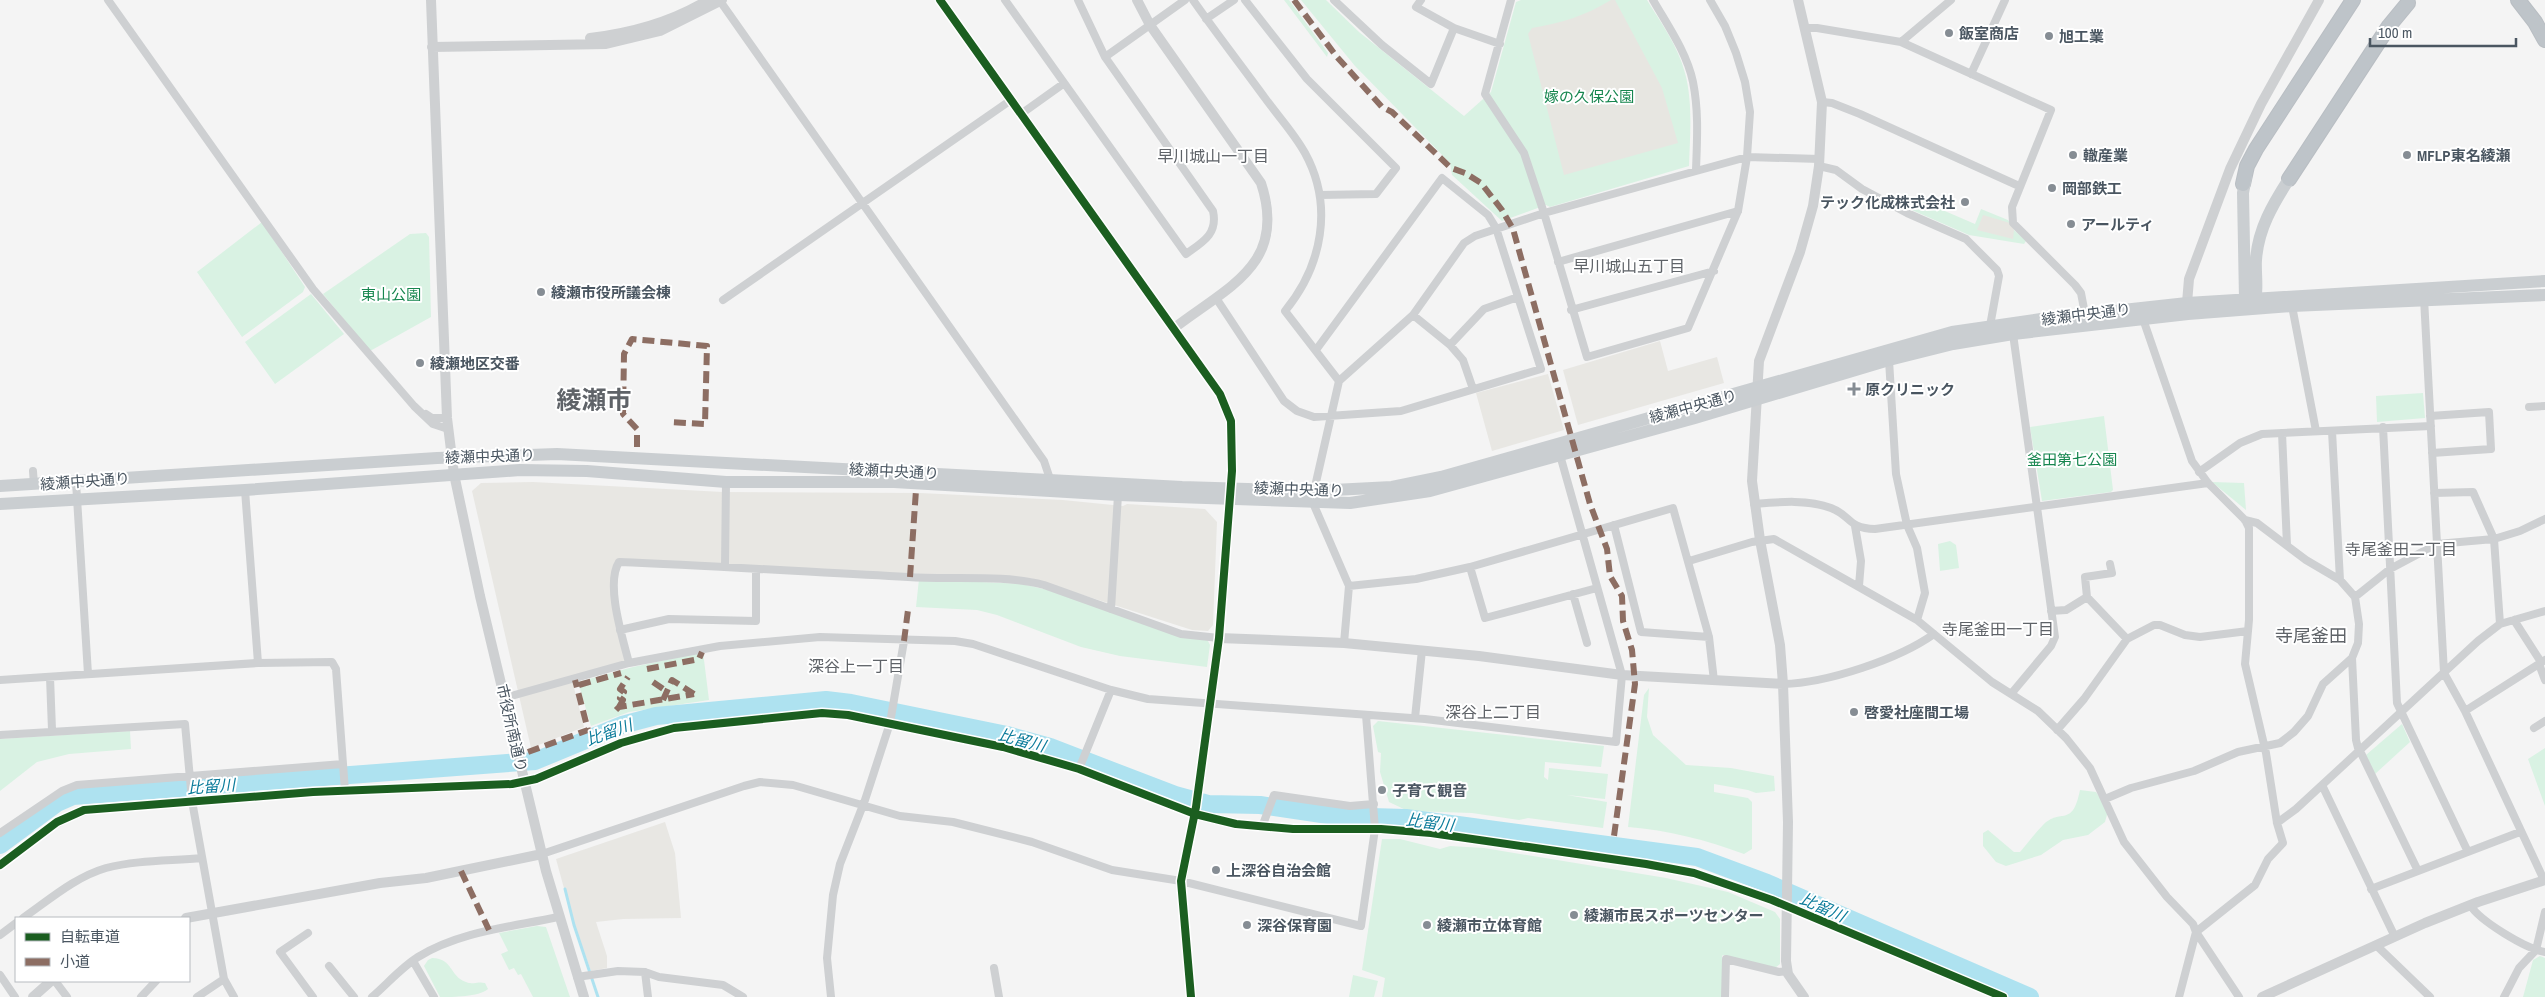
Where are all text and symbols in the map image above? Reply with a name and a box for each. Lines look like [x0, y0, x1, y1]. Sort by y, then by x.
scale bar [2370, 15, 2516, 47]
text: 100 m [2378, 22, 2412, 43]
place label: 飯室商店 [1959, 23, 2019, 44]
place label: 旭工業 [2059, 26, 2104, 47]
marker: 飯室商店 [1943, 27, 1955, 39]
marker: 旭工業 [2043, 30, 2055, 42]
park label: 嫁の久保公園 [1544, 86, 1634, 107]
district label: 早川城山一丁目 [1157, 145, 1269, 167]
place label: 轍産業 [2083, 145, 2128, 166]
place label: MFLP東名綾瀬 [2417, 145, 2510, 166]
marker: 轍産業 [2067, 149, 2079, 161]
marker: MFLP東名綾瀬 [2401, 149, 2413, 161]
place label: 岡部鉄工 [2062, 178, 2122, 199]
marker: 岡部鉄工 [2046, 182, 2058, 194]
place label: テック化成株式会社 [1820, 192, 1955, 213]
marker: テック化成株式会社 [1959, 196, 1971, 208]
place label: アールティ [2081, 214, 2154, 235]
marker: アールティ [2065, 218, 2077, 230]
district label: 早川城山五丁目 [1573, 255, 1685, 277]
place label: 綾瀬市役所議会棟 [551, 282, 671, 303]
park label: 東山公園 [361, 284, 421, 305]
marker: 綾瀬市役所議会棟 [535, 286, 547, 298]
street label: 綾瀬中央通り [2040, 298, 2132, 330]
place label: 綾瀬地区交番 [430, 353, 520, 374]
marker: 綾瀬地区交番 [414, 357, 426, 369]
place label: 原クリニック [1865, 379, 1955, 400]
marker: 原クリニック [1847, 382, 1861, 396]
district label: 綾瀬市 [556, 383, 632, 417]
street label: 綾瀬中央通り [1647, 384, 1739, 428]
street label: 綾瀬中央通り [445, 444, 535, 468]
park label: 釜田第七公園 [2027, 449, 2117, 470]
street label: 綾瀬中央通り [849, 458, 939, 484]
street label: 綾瀬中央通り [39, 467, 131, 495]
street label: 綾瀬中央通り [1254, 477, 1344, 501]
district label: 寺尾釜田二丁目 [2345, 538, 2457, 560]
district label: 寺尾釜田一丁目 [1942, 618, 2054, 640]
district label: 寺尾釜田 [2275, 623, 2347, 648]
district label: 深谷上一丁目 [808, 655, 904, 677]
street label: 市役所南通り [492, 682, 532, 774]
district label: 深谷上二丁目 [1445, 701, 1541, 723]
place label: 啓愛社座間工場 [1864, 702, 1969, 723]
marker: 啓愛社座間工場 [1848, 706, 1860, 718]
water label: 比留川 [583, 713, 637, 751]
water label: 比留川 [996, 723, 1050, 757]
water label: 比留川 [186, 773, 238, 799]
place label: 子育て観音 [1392, 780, 1467, 801]
marker: 子育て観音 [1376, 784, 1388, 796]
water label: 比留川 [1405, 808, 1457, 836]
place label: 上深谷自治会館 [1226, 860, 1331, 881]
marker: 上深谷自治会館 [1210, 864, 1222, 876]
water label: 比留川 [1797, 887, 1851, 928]
place label: 綾瀬市民スポーツセンター [1584, 905, 1764, 926]
marker: 綾瀬市民スポーツセンター [1568, 909, 1580, 921]
place label: 深谷保育園 [1257, 915, 1332, 936]
place label: 綾瀬市立体育館 [1437, 915, 1542, 936]
legend [15, 917, 190, 982]
marker: 深谷保育園 [1241, 919, 1253, 931]
marker: 綾瀬市立体育館 [1421, 919, 1433, 931]
text: 自転車道 [60, 926, 120, 947]
text: 小道 [60, 951, 90, 972]

